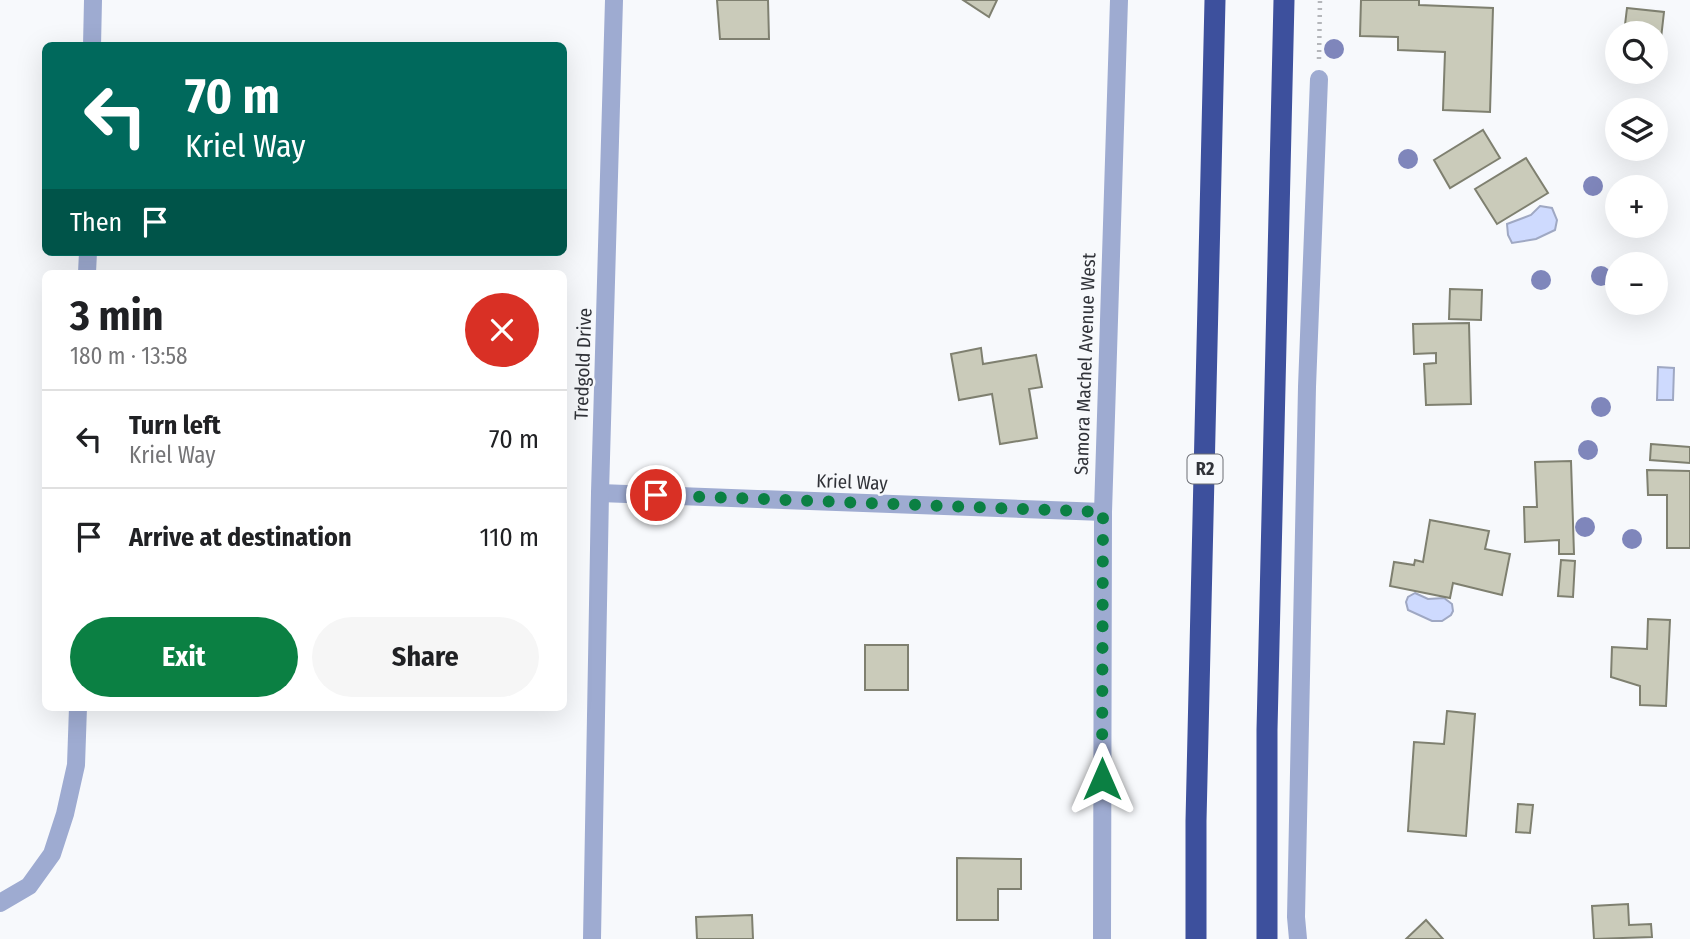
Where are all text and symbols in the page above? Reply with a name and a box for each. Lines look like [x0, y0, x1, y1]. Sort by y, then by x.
map controls [1605, 21, 1668, 315]
button: search [1605, 21, 1668, 84]
text: 70 m [185, 67, 280, 126]
icon: left [70, 70, 161, 161]
button: layers [1605, 98, 1668, 161]
text: Kriel Way [185, 127, 305, 165]
button: + [1605, 175, 1668, 238]
icon: arrive [136, 203, 174, 241]
text: Then [70, 207, 122, 238]
street label: Samora Machel Avenue West [1070, 252, 1100, 475]
button: − [1605, 252, 1668, 315]
text: 3 min [70, 291, 164, 341]
button: close [465, 293, 539, 367]
street label: Tredgold Drive [570, 307, 596, 421]
text: 180 m · 13:58 [70, 342, 188, 370]
text: Turn left [129, 410, 221, 441]
icon: left [70, 420, 108, 458]
text: 70 m [489, 424, 539, 455]
text: Kriel Way [129, 441, 216, 469]
road number: R2 [1188, 454, 1222, 484]
pin [626, 465, 686, 525]
street label: Kriel Way [816, 469, 889, 495]
icon: arrive [637, 476, 675, 514]
icon: arrive [70, 518, 108, 556]
text: Arrive at destination [129, 522, 352, 553]
text: 110 m [479, 522, 539, 553]
button: Exit [70, 617, 298, 697]
button: Share [312, 617, 539, 697]
position arrow [1065, 742, 1139, 816]

